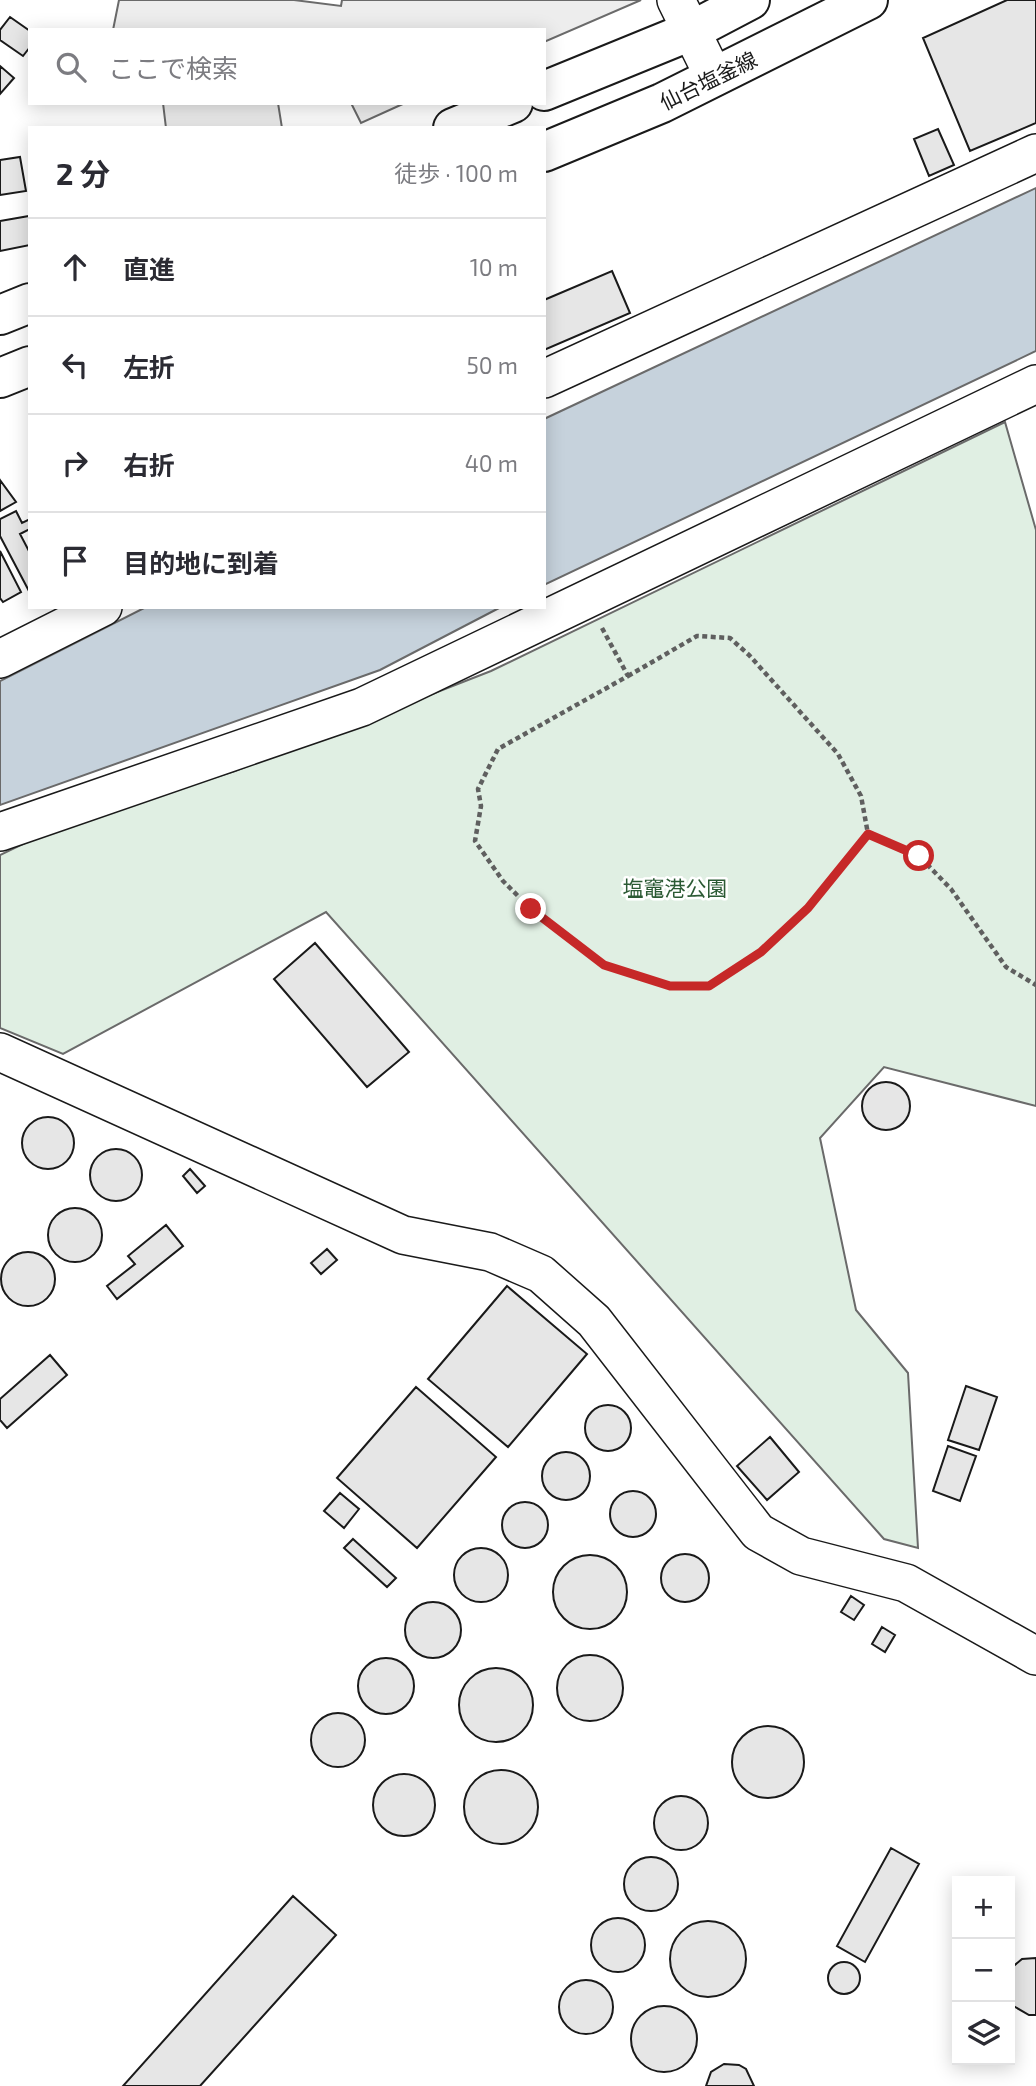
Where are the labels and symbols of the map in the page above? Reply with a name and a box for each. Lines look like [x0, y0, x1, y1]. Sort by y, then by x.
street label: 仙台塩釜線 [655, 46, 761, 114]
route start [903, 840, 934, 871]
park label: 塩竈港公園 [623, 875, 728, 900]
route end [515, 893, 546, 924]

